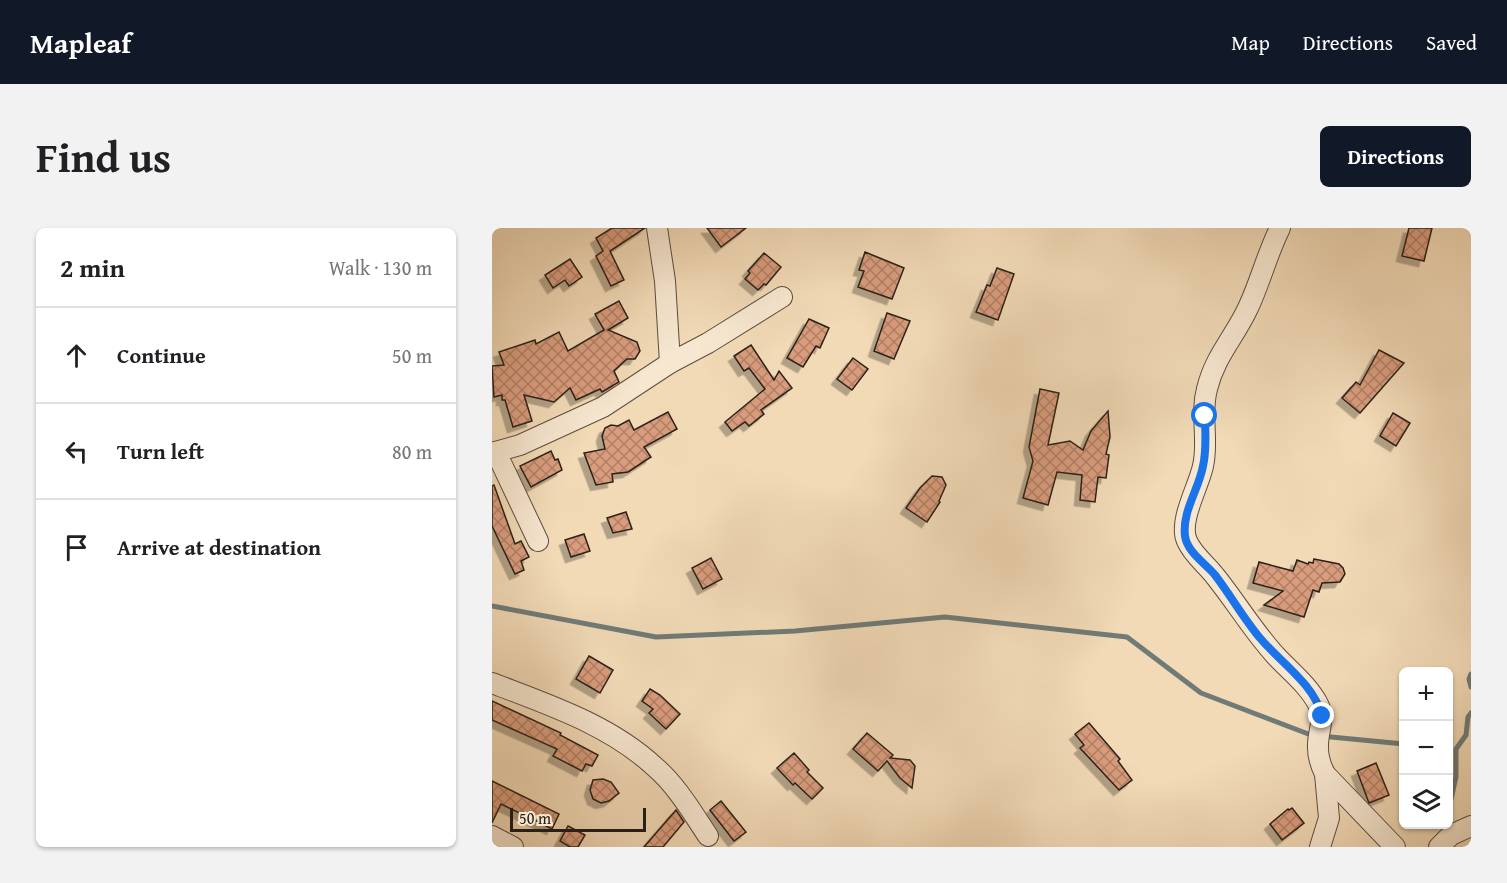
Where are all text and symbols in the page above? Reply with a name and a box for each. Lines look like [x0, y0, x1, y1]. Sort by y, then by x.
text: Mapleaf [30, 22, 131, 63]
text: Map [1231, 27, 1270, 58]
text: Directions [1303, 27, 1393, 58]
text: Saved [1426, 27, 1477, 58]
text: Find us [36, 126, 171, 187]
button: Directions [1320, 126, 1471, 187]
text: 2 min [60, 248, 125, 287]
text: Walk · 130 m [329, 253, 432, 282]
icon: ahead [60, 339, 93, 372]
text: Continue [117, 339, 206, 371]
text: 50 m [392, 341, 432, 370]
route start [1191, 402, 1217, 428]
icon: left [60, 435, 93, 468]
text: Turn left [117, 435, 204, 467]
text: 80 m [392, 437, 432, 466]
icon: arrive [60, 531, 93, 564]
text: Arrive at destination [117, 531, 321, 563]
map controls [1399, 667, 1453, 829]
button: + [1399, 667, 1453, 721]
route end [1308, 702, 1334, 728]
button: − [1399, 721, 1453, 775]
button: layers [1399, 775, 1453, 829]
scale bar [510, 805, 646, 832]
text: 50 m [519, 806, 551, 830]

